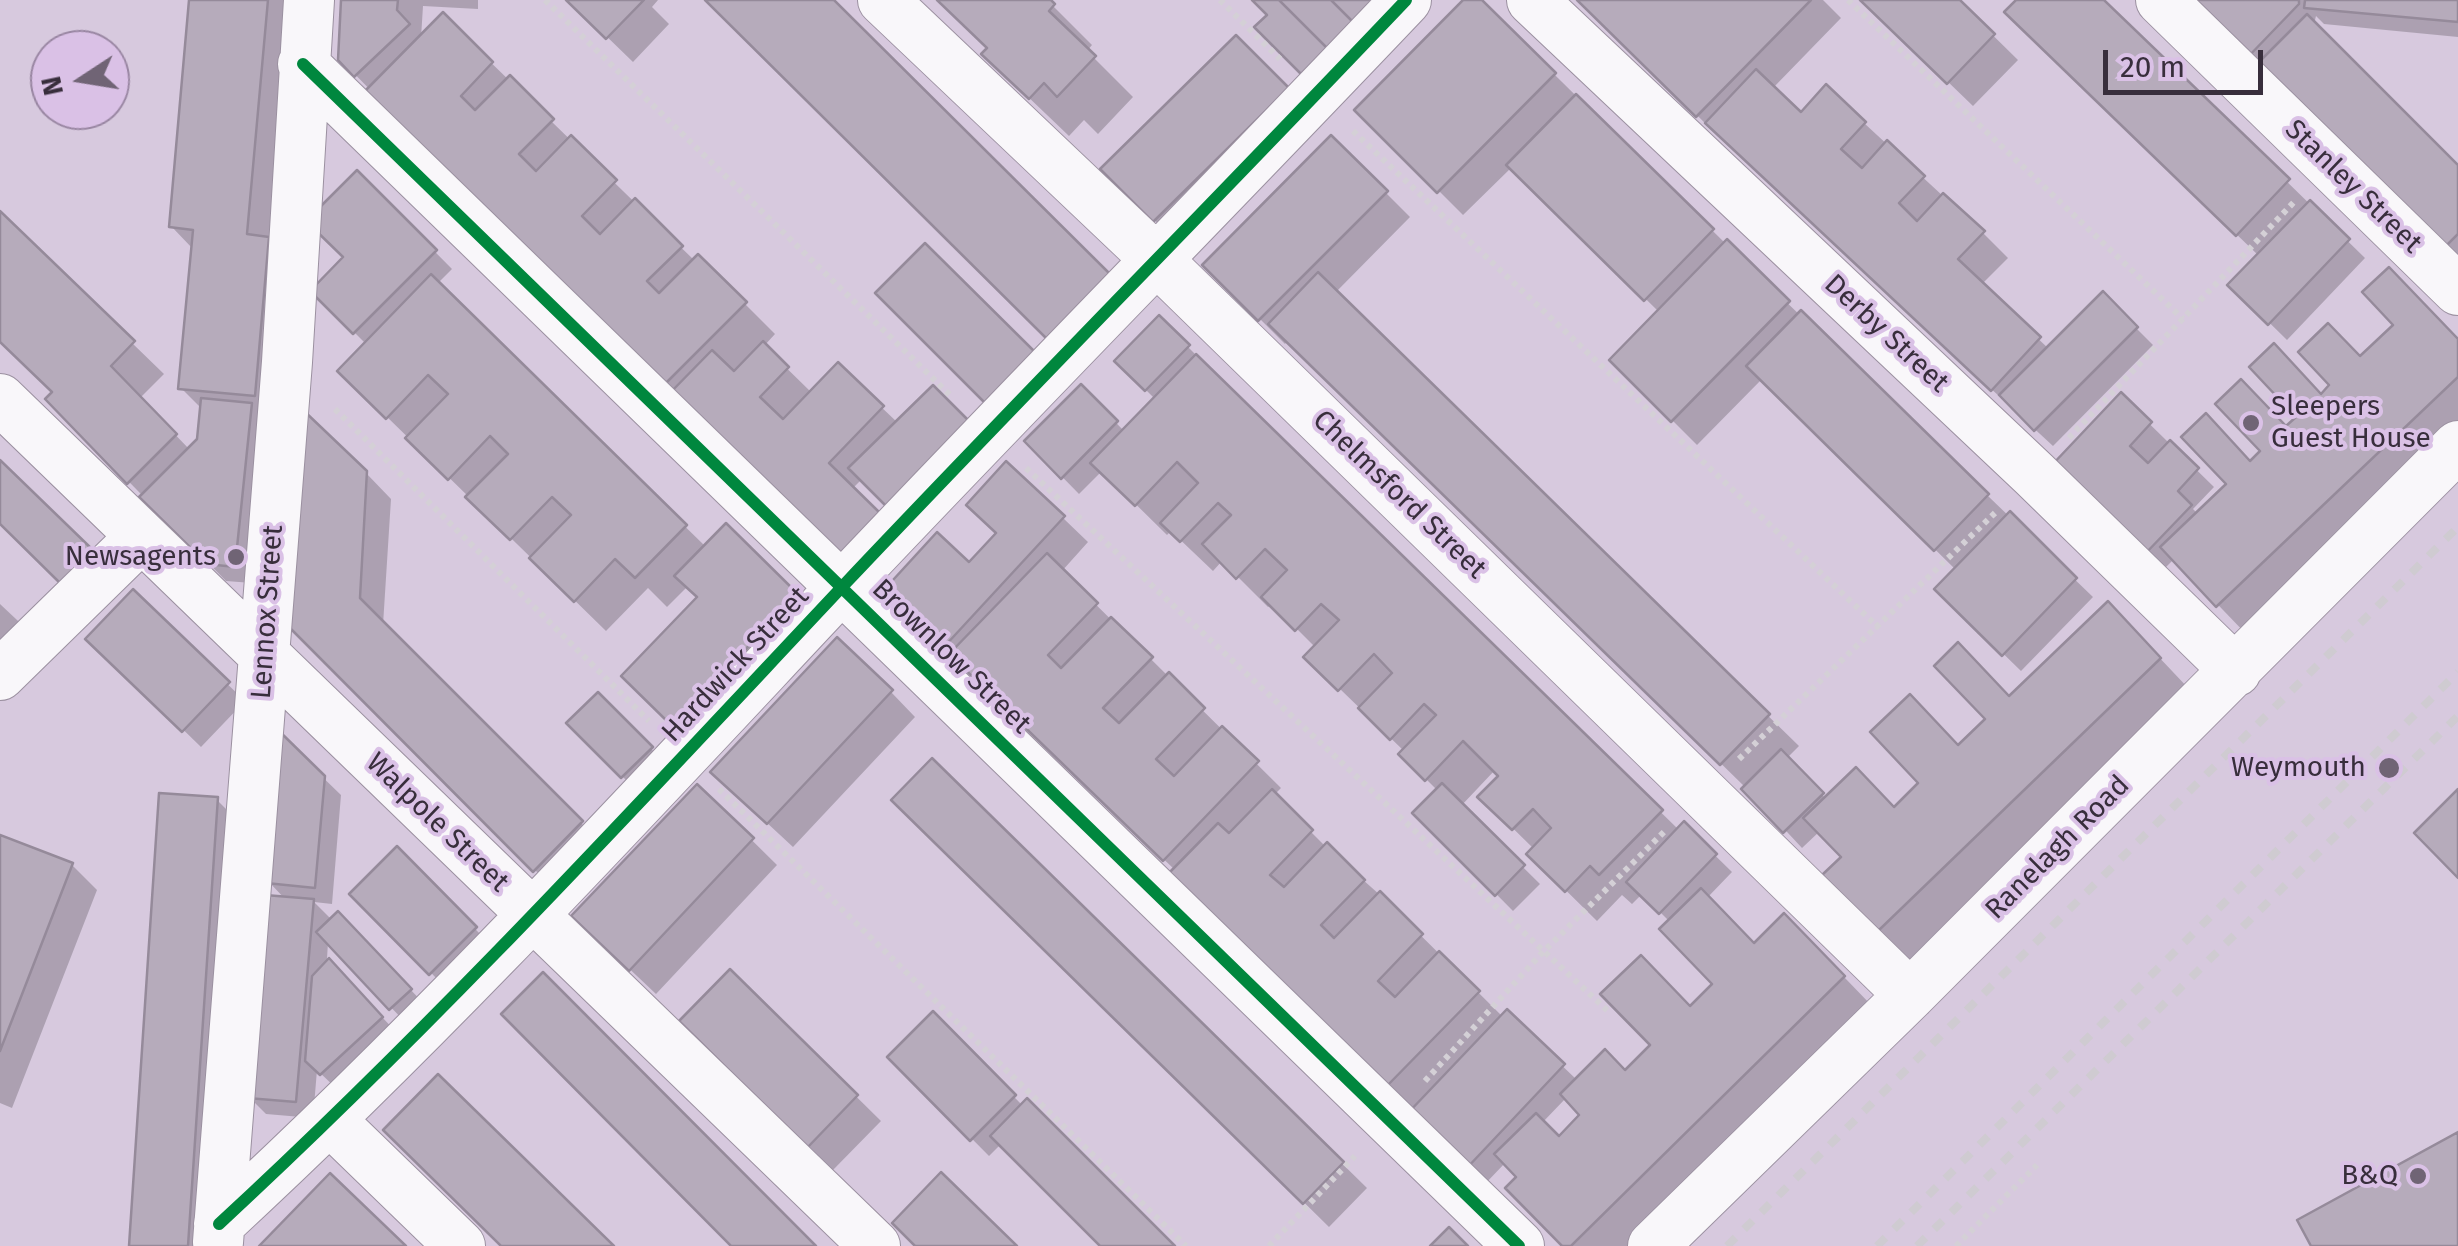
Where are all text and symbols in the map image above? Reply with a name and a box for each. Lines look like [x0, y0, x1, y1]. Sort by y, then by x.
north arrow [30, 30, 130, 130]
scale bar [2108, 30, 2268, 92]
text: 20 m [2120, 49, 2185, 85]
text: N [34, 73, 70, 98]
street label: Stanley Street [2278, 113, 2428, 261]
street label: Derby Street [1817, 268, 1955, 400]
place label: Sleepers Guest House [2271, 390, 2431, 456]
street label: Chelmsford Street [1305, 404, 1493, 586]
marker: Sleepers Guest House [2240, 412, 2262, 434]
street label: Lennox Street [245, 524, 291, 700]
place label: Newsagents [65, 540, 216, 574]
marker: Newsagents [225, 546, 247, 568]
street label: Brownlow Street [865, 573, 1037, 741]
street label: Hardwick Street [655, 580, 817, 750]
street label: Walpole Street [359, 747, 515, 899]
place label: Weymouth [2231, 751, 2366, 785]
marker: Weymouth [2376, 755, 2402, 781]
street label: Ranelagh Road [1979, 769, 2137, 927]
place label: B&Q [2341, 1159, 2398, 1193]
marker: B&Q [2407, 1165, 2429, 1187]

